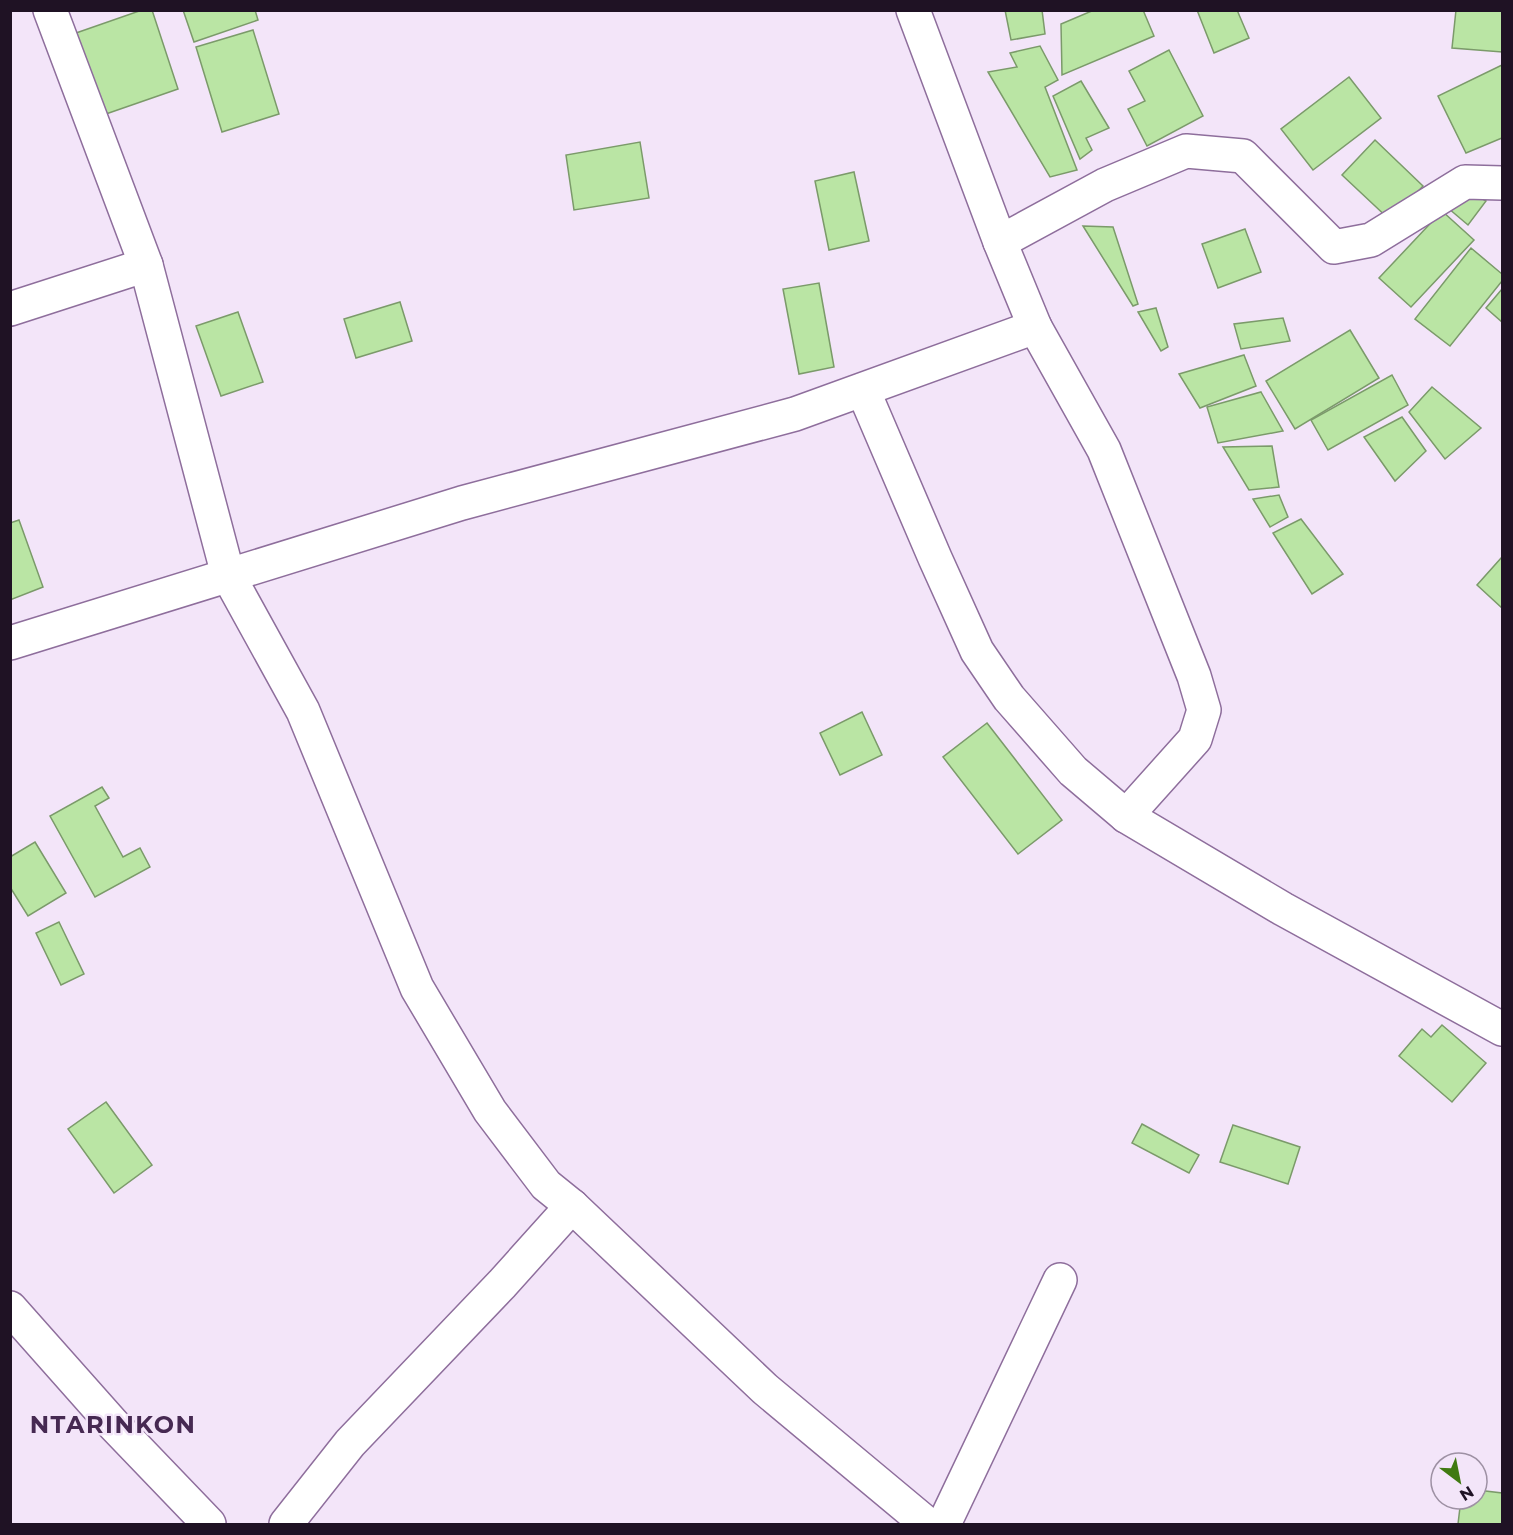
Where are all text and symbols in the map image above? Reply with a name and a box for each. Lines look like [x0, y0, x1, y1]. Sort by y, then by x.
district label: NTARINKON [30, 1410, 196, 1439]
north arrow [1429, 1451, 1489, 1511]
text: N [1456, 1482, 1477, 1505]

